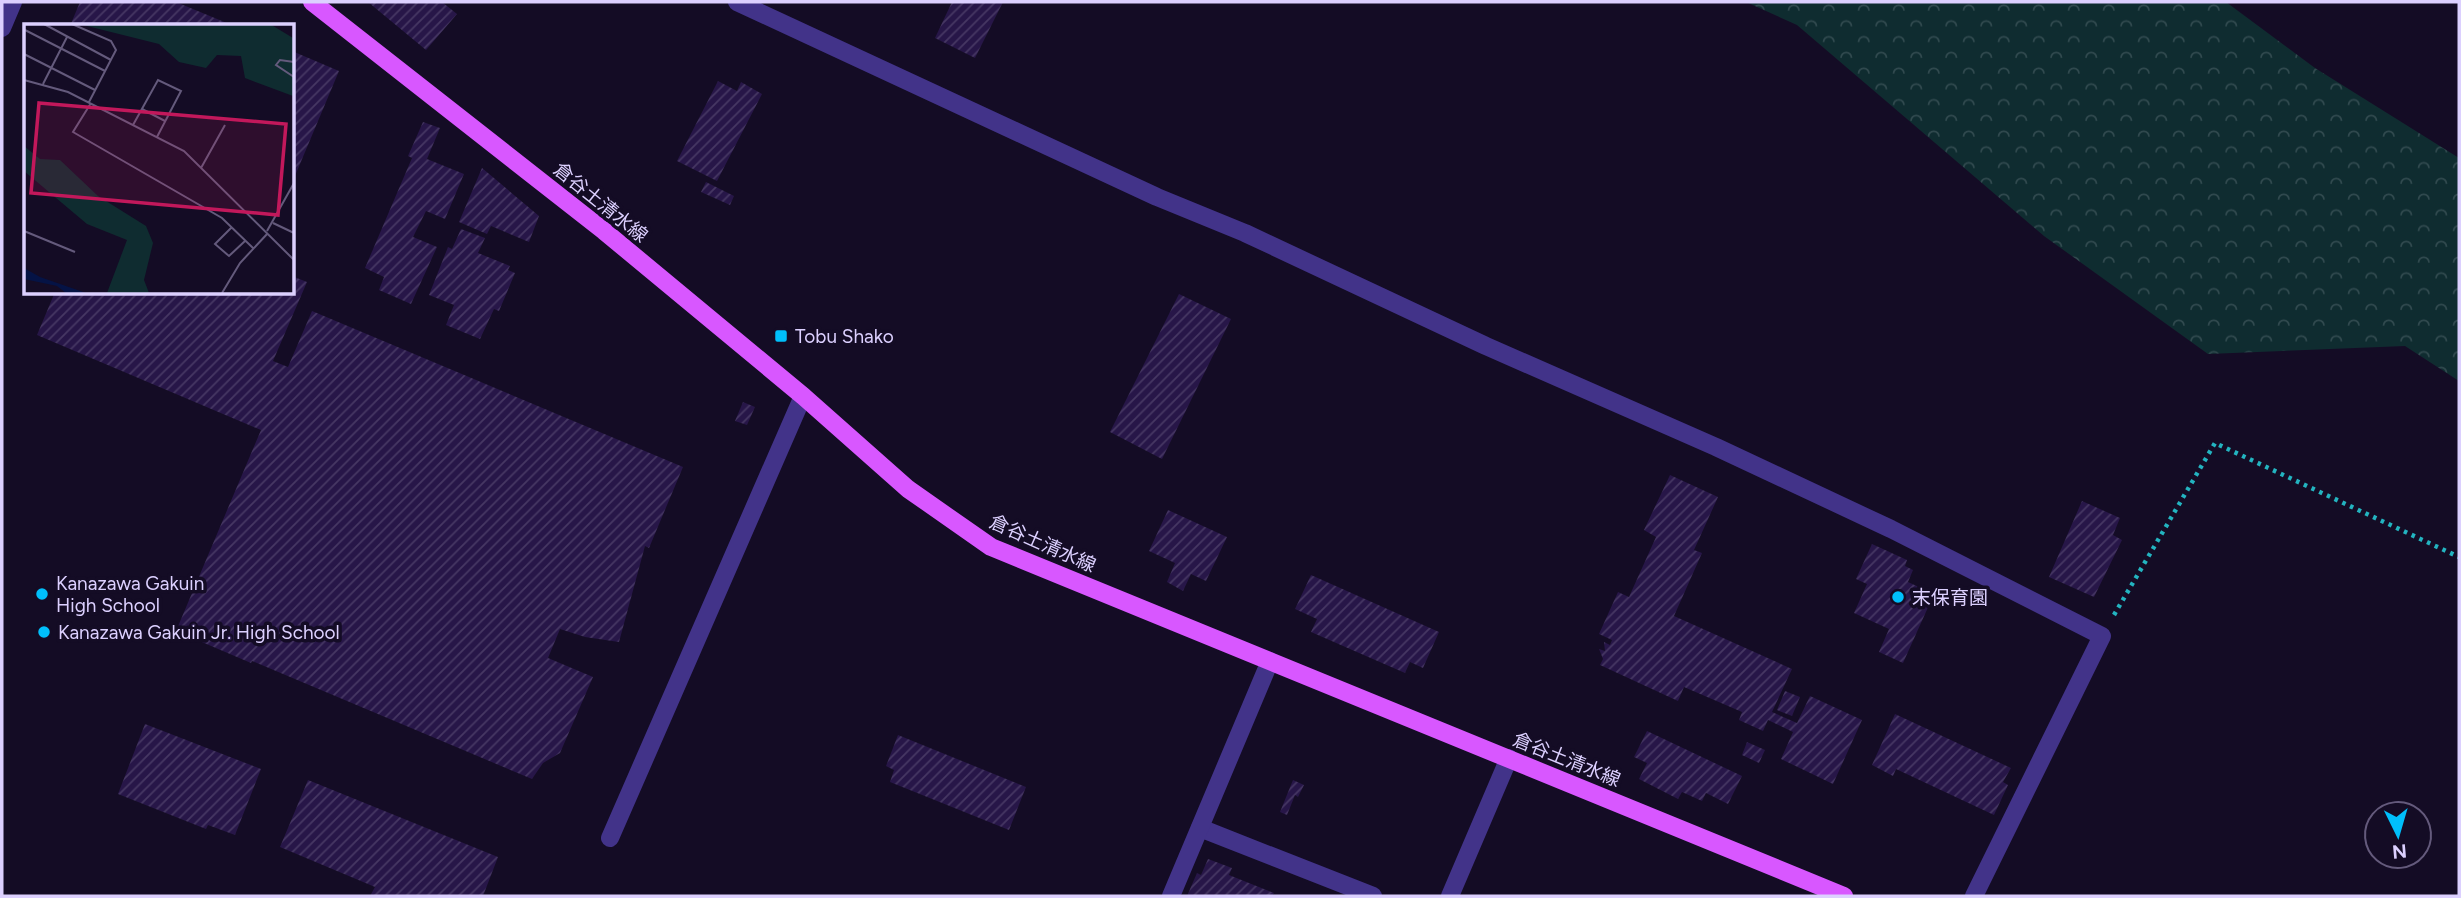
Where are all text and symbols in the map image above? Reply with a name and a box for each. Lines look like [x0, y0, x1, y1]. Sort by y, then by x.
inset map [24, 24, 294, 294]
street label: 倉谷土清水線 [549, 158, 652, 247]
place label: Tobu Shako [795, 325, 894, 348]
marker: Tobu Shako [773, 328, 789, 344]
street label: 倉谷土清水線 [986, 510, 1100, 577]
place label: Kanazawa Gakuin High School [56, 572, 204, 617]
marker: Kanazawa Gakuin High School [34, 586, 50, 602]
place label: 末保育園 [1912, 586, 1988, 609]
marker: 末保育園 [1890, 589, 1906, 605]
place label: Kanazawa Gakuin Jr. High School [58, 621, 340, 644]
marker: Kanazawa Gakuin Jr. High School [36, 624, 52, 640]
street label: 倉谷土清水線 [1510, 727, 1624, 791]
north arrow [2363, 800, 2433, 870]
text: N [2391, 839, 2408, 864]

